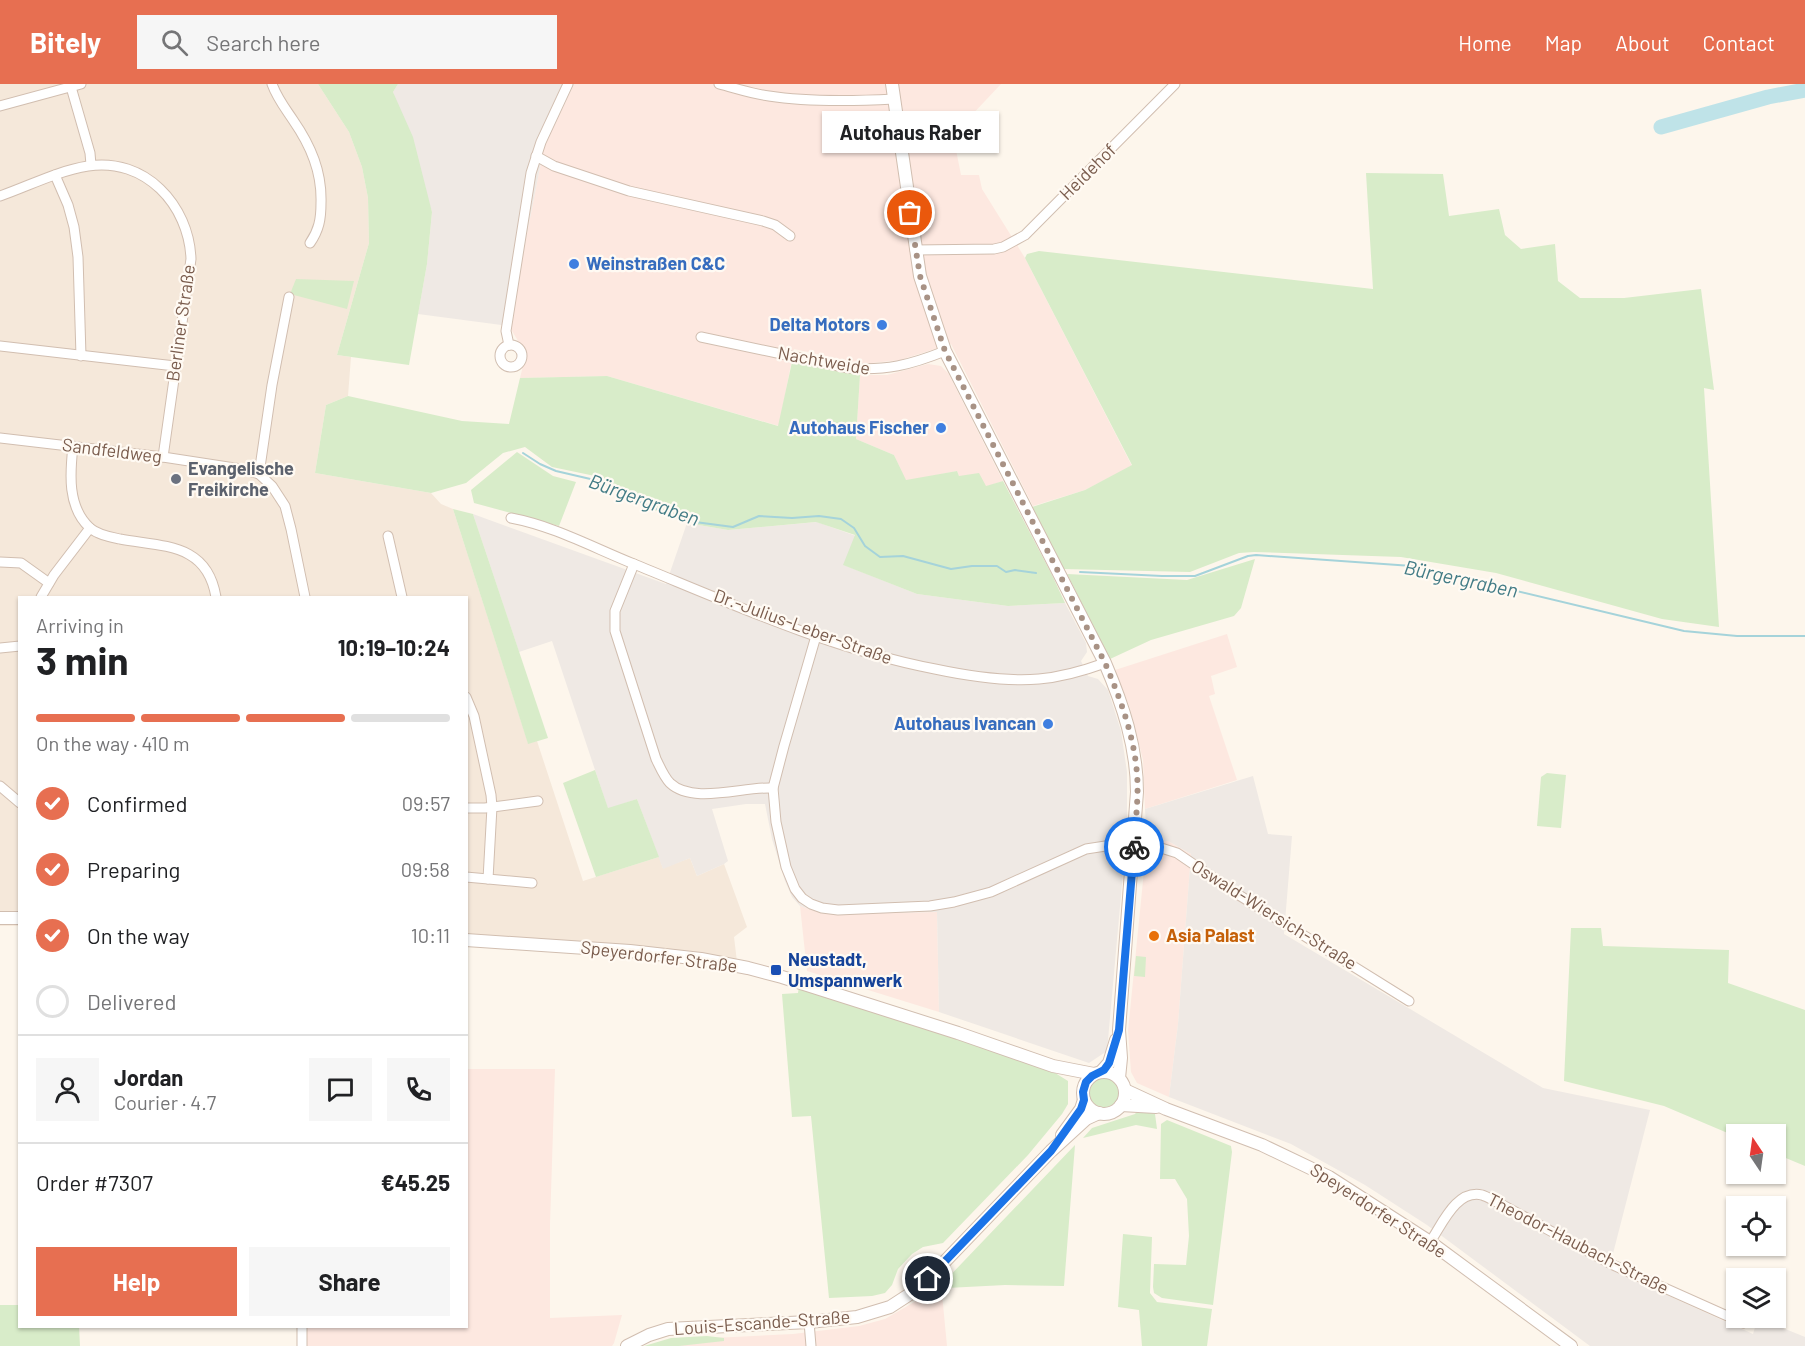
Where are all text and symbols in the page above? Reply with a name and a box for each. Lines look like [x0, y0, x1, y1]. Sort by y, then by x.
search box [137, 15, 557, 69]
text: Bitely [30, 25, 101, 59]
icon: search [158, 26, 191, 59]
text: Search here [206, 29, 321, 55]
text: Home [1458, 30, 1512, 55]
text: Map [1545, 30, 1582, 55]
text: About [1615, 30, 1670, 55]
text: Contact [1703, 30, 1775, 55]
callout: Autohaus Raber [822, 111, 998, 153]
text: Autohaus Raber [839, 120, 982, 144]
street label: Heidehof [1054, 138, 1120, 204]
pin [884, 187, 935, 238]
icon: bag [893, 196, 926, 229]
place label: Weinstraßen C&C [586, 252, 725, 274]
marker: Weinstraßen C&C [567, 257, 581, 271]
street label: Berliner Straße [161, 263, 199, 383]
place label: Delta Motors [770, 313, 870, 335]
marker: Delta Motors [875, 318, 889, 332]
street label: Nachtweide [776, 341, 872, 379]
place label: Autohaus Fischer [789, 416, 929, 438]
marker: Autohaus Fischer [934, 421, 948, 435]
street label: Sandfeldweg [61, 433, 163, 467]
place label: Evangelische Freikirche [188, 457, 294, 500]
water label: Bürgergraben [586, 468, 703, 530]
marker: Evangelische Freikirche [169, 472, 183, 486]
water label: Bürgergraben [1402, 554, 1520, 602]
street label: Dr.-Julius-Leber-Straße [711, 584, 895, 669]
text: Arriving in [36, 613, 124, 637]
text: 10:19–10:24 [338, 634, 450, 660]
text: 3 min [36, 636, 129, 683]
place label: Autohaus Ivancan [894, 712, 1036, 734]
marker: Autohaus Ivancan [1041, 717, 1055, 731]
text: On the way · 410 m [36, 731, 190, 755]
icon: check [36, 787, 69, 820]
text: Confirmed [87, 790, 187, 816]
text: 09:57 [402, 791, 450, 815]
courier [1104, 817, 1164, 877]
icon: bike [1118, 831, 1151, 864]
icon: check [36, 853, 69, 886]
street label: Oswald-Wiersich-Straße [1188, 854, 1361, 974]
text: Preparing [87, 856, 180, 882]
text: 09:58 [401, 857, 450, 881]
icon: check [36, 919, 69, 952]
text: On the way [87, 922, 190, 948]
text: 10:11 [411, 923, 450, 947]
place label: Asia Palast [1166, 924, 1255, 946]
marker: Asia Palast [1147, 929, 1161, 943]
street label: Speyerdorfer Straße [579, 935, 739, 977]
place label: Neustadt, Umspannwerk [788, 948, 903, 991]
marker: Neustadt, Umspannwerk [769, 963, 783, 977]
text: Delivered [87, 988, 176, 1014]
button: person [36, 1058, 99, 1121]
button: chat [309, 1058, 372, 1121]
button: phone [387, 1058, 450, 1121]
text: Jordan [114, 1064, 183, 1090]
text: Courier · 4.7 [114, 1090, 216, 1114]
north arrow [1726, 1124, 1786, 1184]
map controls [1726, 1124, 1786, 1328]
street label: Speyerdorfer Straße [1306, 1158, 1451, 1262]
text: Order #7307 [36, 1169, 153, 1195]
text: €45.25 [381, 1169, 450, 1195]
street label: Theodor-Haubach-Straße [1484, 1188, 1673, 1298]
button: locate [1726, 1196, 1786, 1256]
button: Help [36, 1247, 237, 1316]
button: Share [249, 1247, 450, 1316]
pin [902, 1253, 953, 1304]
icon: home [911, 1262, 944, 1295]
button: layers [1726, 1268, 1786, 1328]
street label: Louis-Escande-Straße [673, 1305, 851, 1339]

